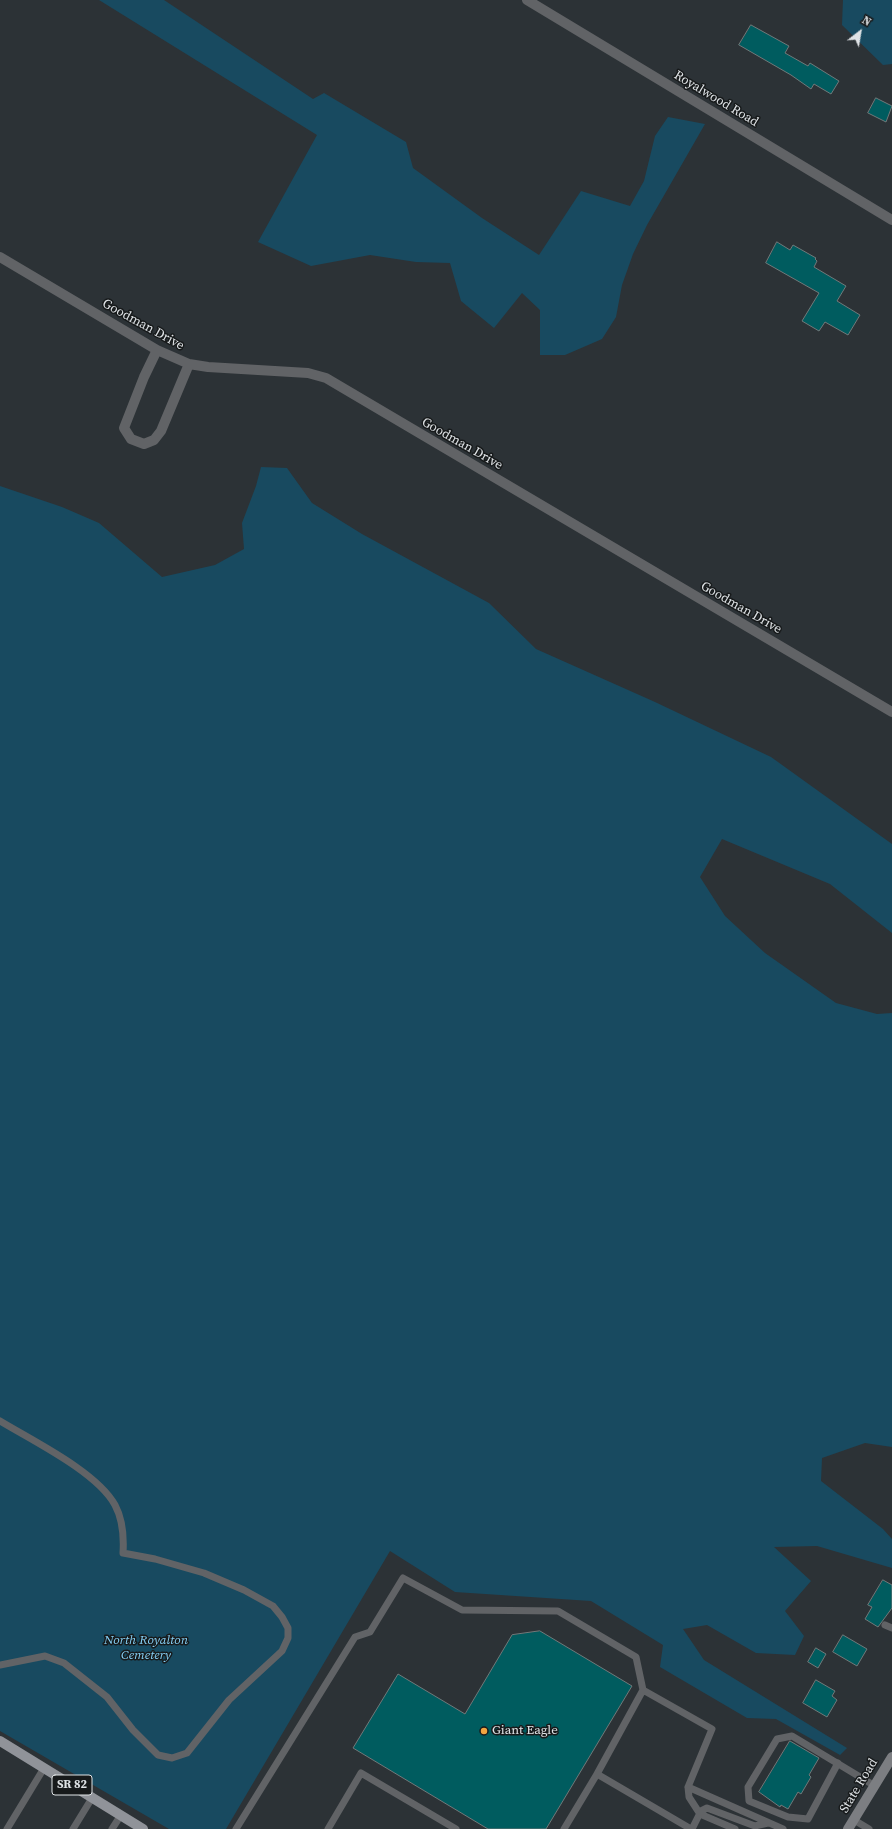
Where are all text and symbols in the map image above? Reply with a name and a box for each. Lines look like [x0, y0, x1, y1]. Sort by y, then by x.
north arrow [840, 12, 880, 52]
text: N [859, 13, 874, 30]
street label: Royalwood Road [671, 68, 761, 130]
street label: Goodman Drive [99, 296, 187, 354]
street label: Goodman Drive [419, 414, 505, 474]
street label: Goodman Drive [698, 578, 784, 638]
park label: North Royalton Cemetery [104, 1633, 188, 1664]
place label: Giant Eagle [492, 1723, 558, 1739]
marker: Giant Eagle [479, 1726, 489, 1736]
street label: State Road [837, 1756, 881, 1816]
road number: SR 82 [52, 1775, 92, 1795]

